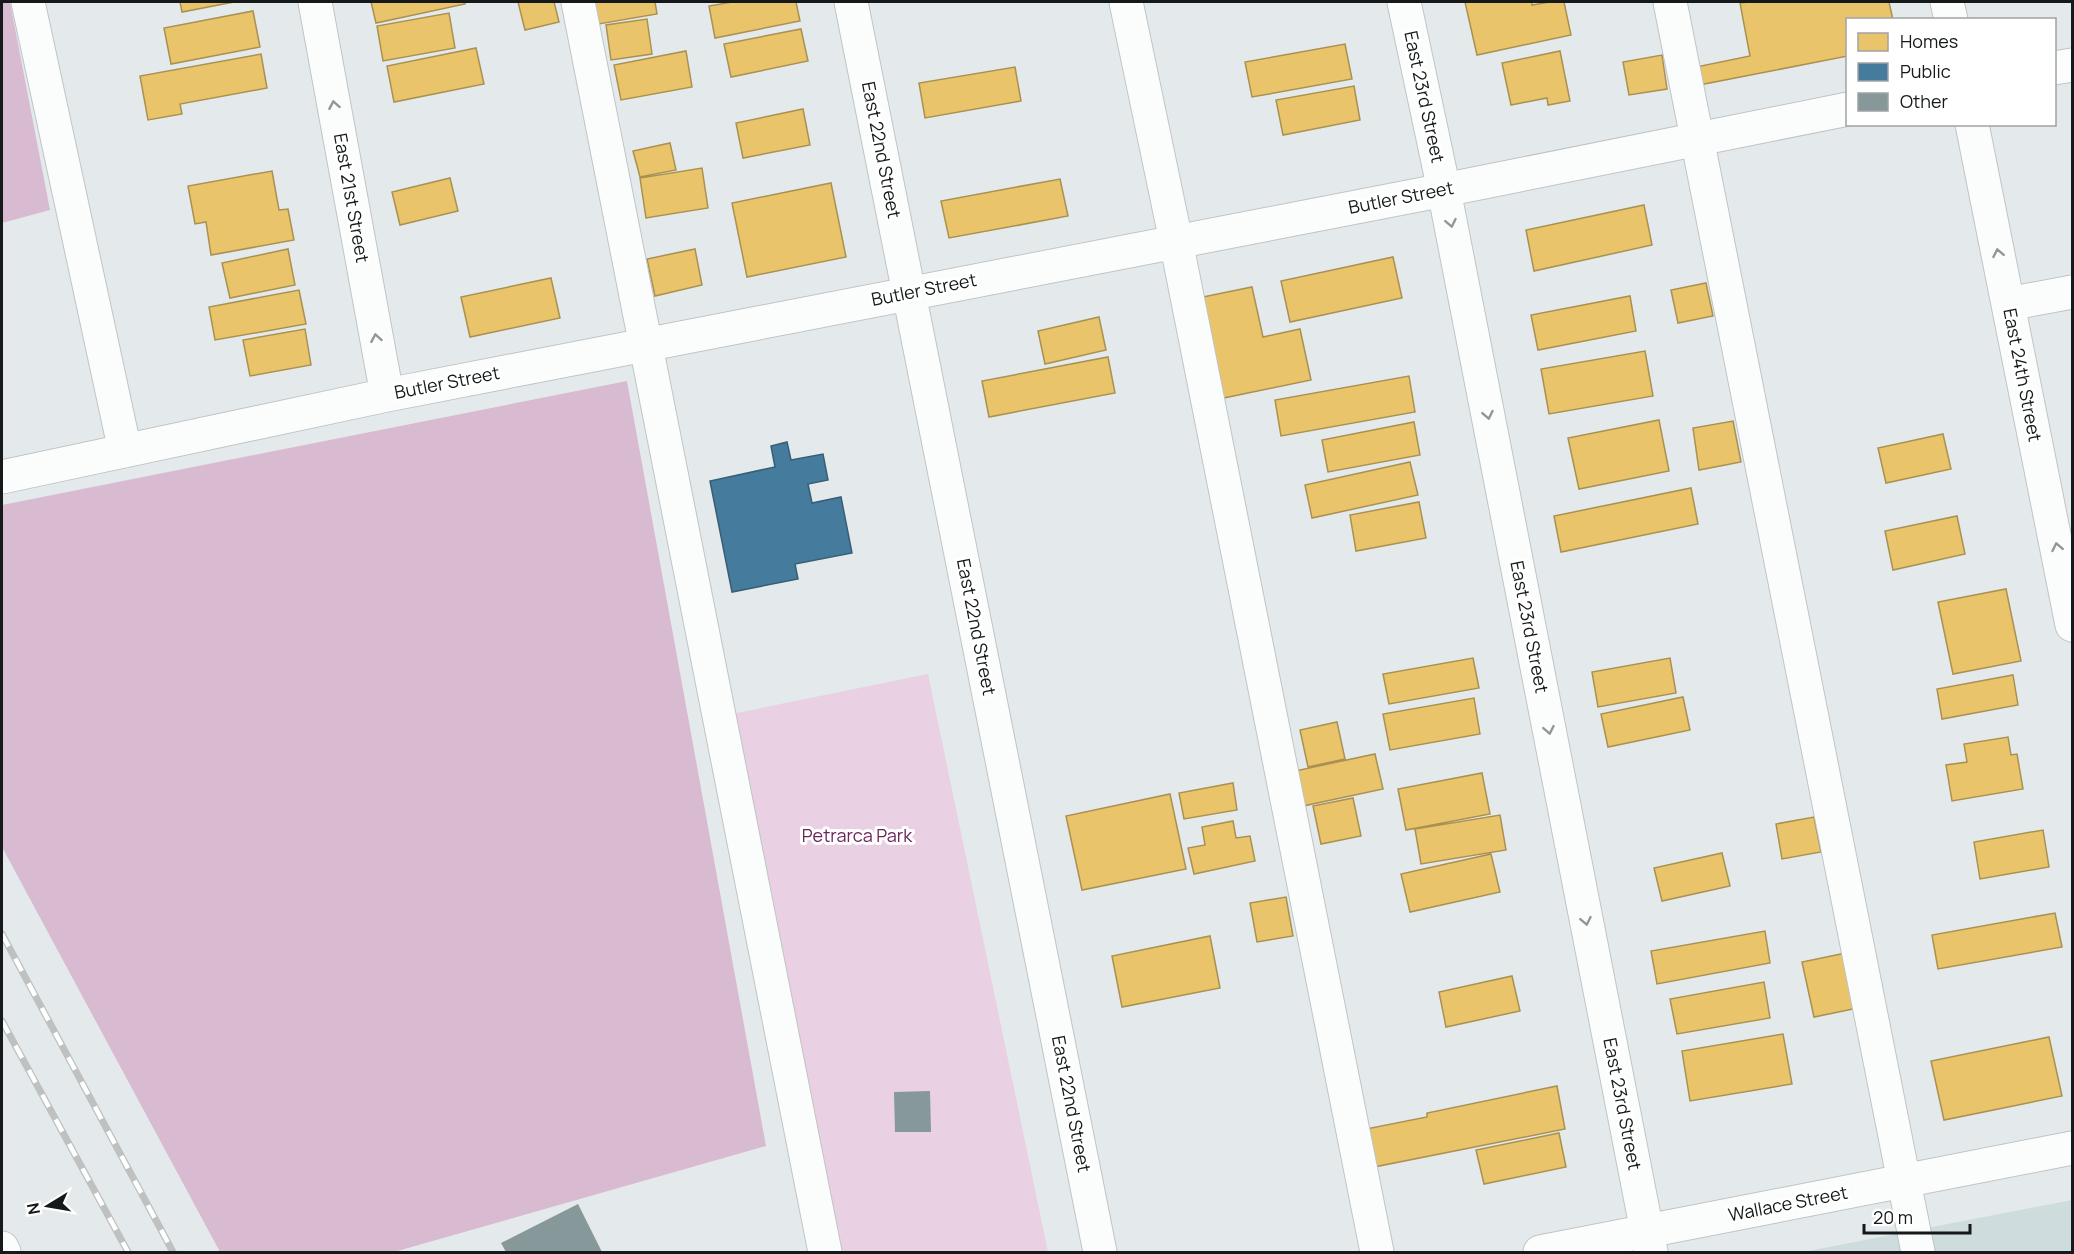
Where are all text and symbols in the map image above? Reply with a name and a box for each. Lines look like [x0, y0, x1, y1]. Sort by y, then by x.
legend [1846, 18, 2056, 126]
street label: East 23rd Street [1399, 29, 1451, 165]
text: Homes [1900, 29, 1958, 53]
text: Public [1900, 59, 1951, 83]
street label: East 22nd Street [857, 79, 907, 220]
text: Other [1900, 89, 1948, 113]
one-way arrow [328, 100, 340, 109]
street label: East 21st Street [329, 131, 375, 264]
street label: Butler Street [1346, 175, 1455, 219]
one-way arrow [1444, 218, 1457, 228]
one-way arrow [1992, 248, 2005, 258]
street label: Butler Street [869, 267, 978, 311]
street label: East 24th Street [1998, 306, 2048, 444]
one-way arrow [370, 333, 383, 343]
street label: Butler Street [392, 360, 501, 404]
one-way arrow [1481, 409, 1494, 419]
one-way arrow [2051, 543, 2064, 553]
street label: East 22nd Street [952, 556, 1002, 697]
street label: East 23rd Street [1505, 559, 1555, 695]
one-way arrow [1542, 724, 1555, 734]
park label: Petrarca Park [802, 823, 913, 847]
one-way arrow [1579, 916, 1592, 926]
street label: East 22nd Street [1047, 1033, 1097, 1174]
street label: East 23rd Street [1598, 1036, 1648, 1172]
north arrow [18, 1176, 78, 1236]
street label: Wallace Street [1726, 1180, 1850, 1226]
scale bar [1864, 1197, 1970, 1235]
text: N [21, 1201, 45, 1217]
text: 20 m [1873, 1205, 1913, 1229]

